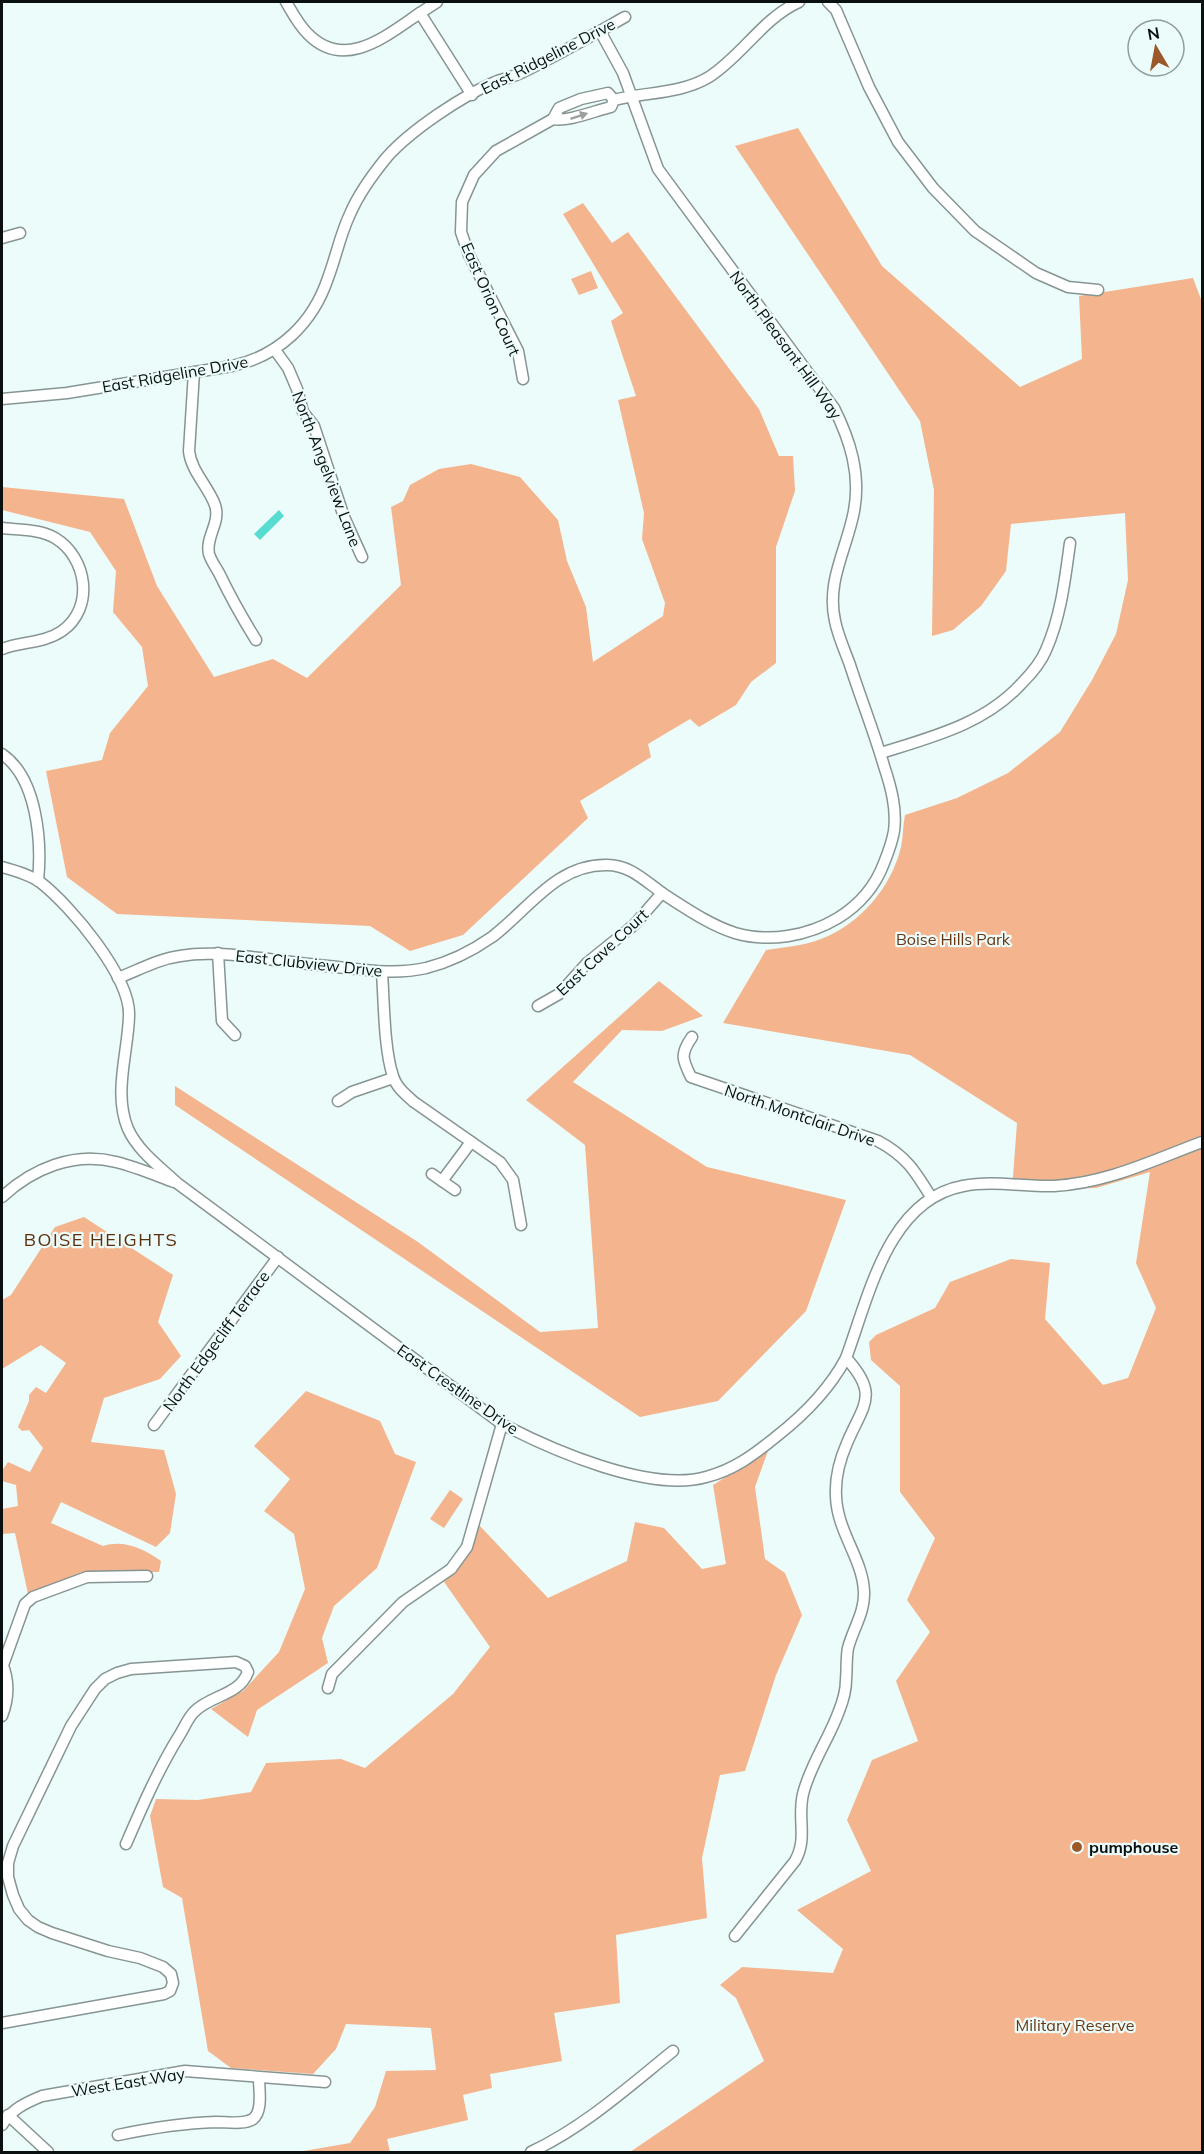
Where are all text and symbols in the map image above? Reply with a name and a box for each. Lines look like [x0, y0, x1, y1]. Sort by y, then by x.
street label: East Ridgeline Drive [478, 14, 618, 98]
north arrow [1126, 18, 1186, 78]
text: N [1146, 22, 1161, 44]
one-way arrow [570, 110, 588, 120]
street label: East Orion Court [457, 239, 525, 359]
street label: North Pleasant Hill Way [725, 267, 847, 423]
street label: East Ridgeline Drive [100, 351, 250, 397]
street label: North Angelview Lane [288, 388, 366, 550]
street label: East Cave Court [552, 904, 652, 1000]
park label: Boise Hills Park [896, 929, 1011, 949]
street label: East Clubview Drive [235, 945, 383, 981]
street label: North Montclair Drive [722, 1080, 878, 1150]
district label: BOISE HEIGHTS [24, 1228, 178, 1251]
street label: North Edgecliff Terrace [158, 1267, 274, 1415]
street label: East Crestline Drive [393, 1340, 523, 1438]
place label: pumphouse [1089, 1837, 1178, 1857]
marker: pumphouse [1070, 1840, 1084, 1854]
park label: Military Reserve [1016, 2015, 1134, 2035]
street label: West East Way [70, 2063, 187, 2101]

